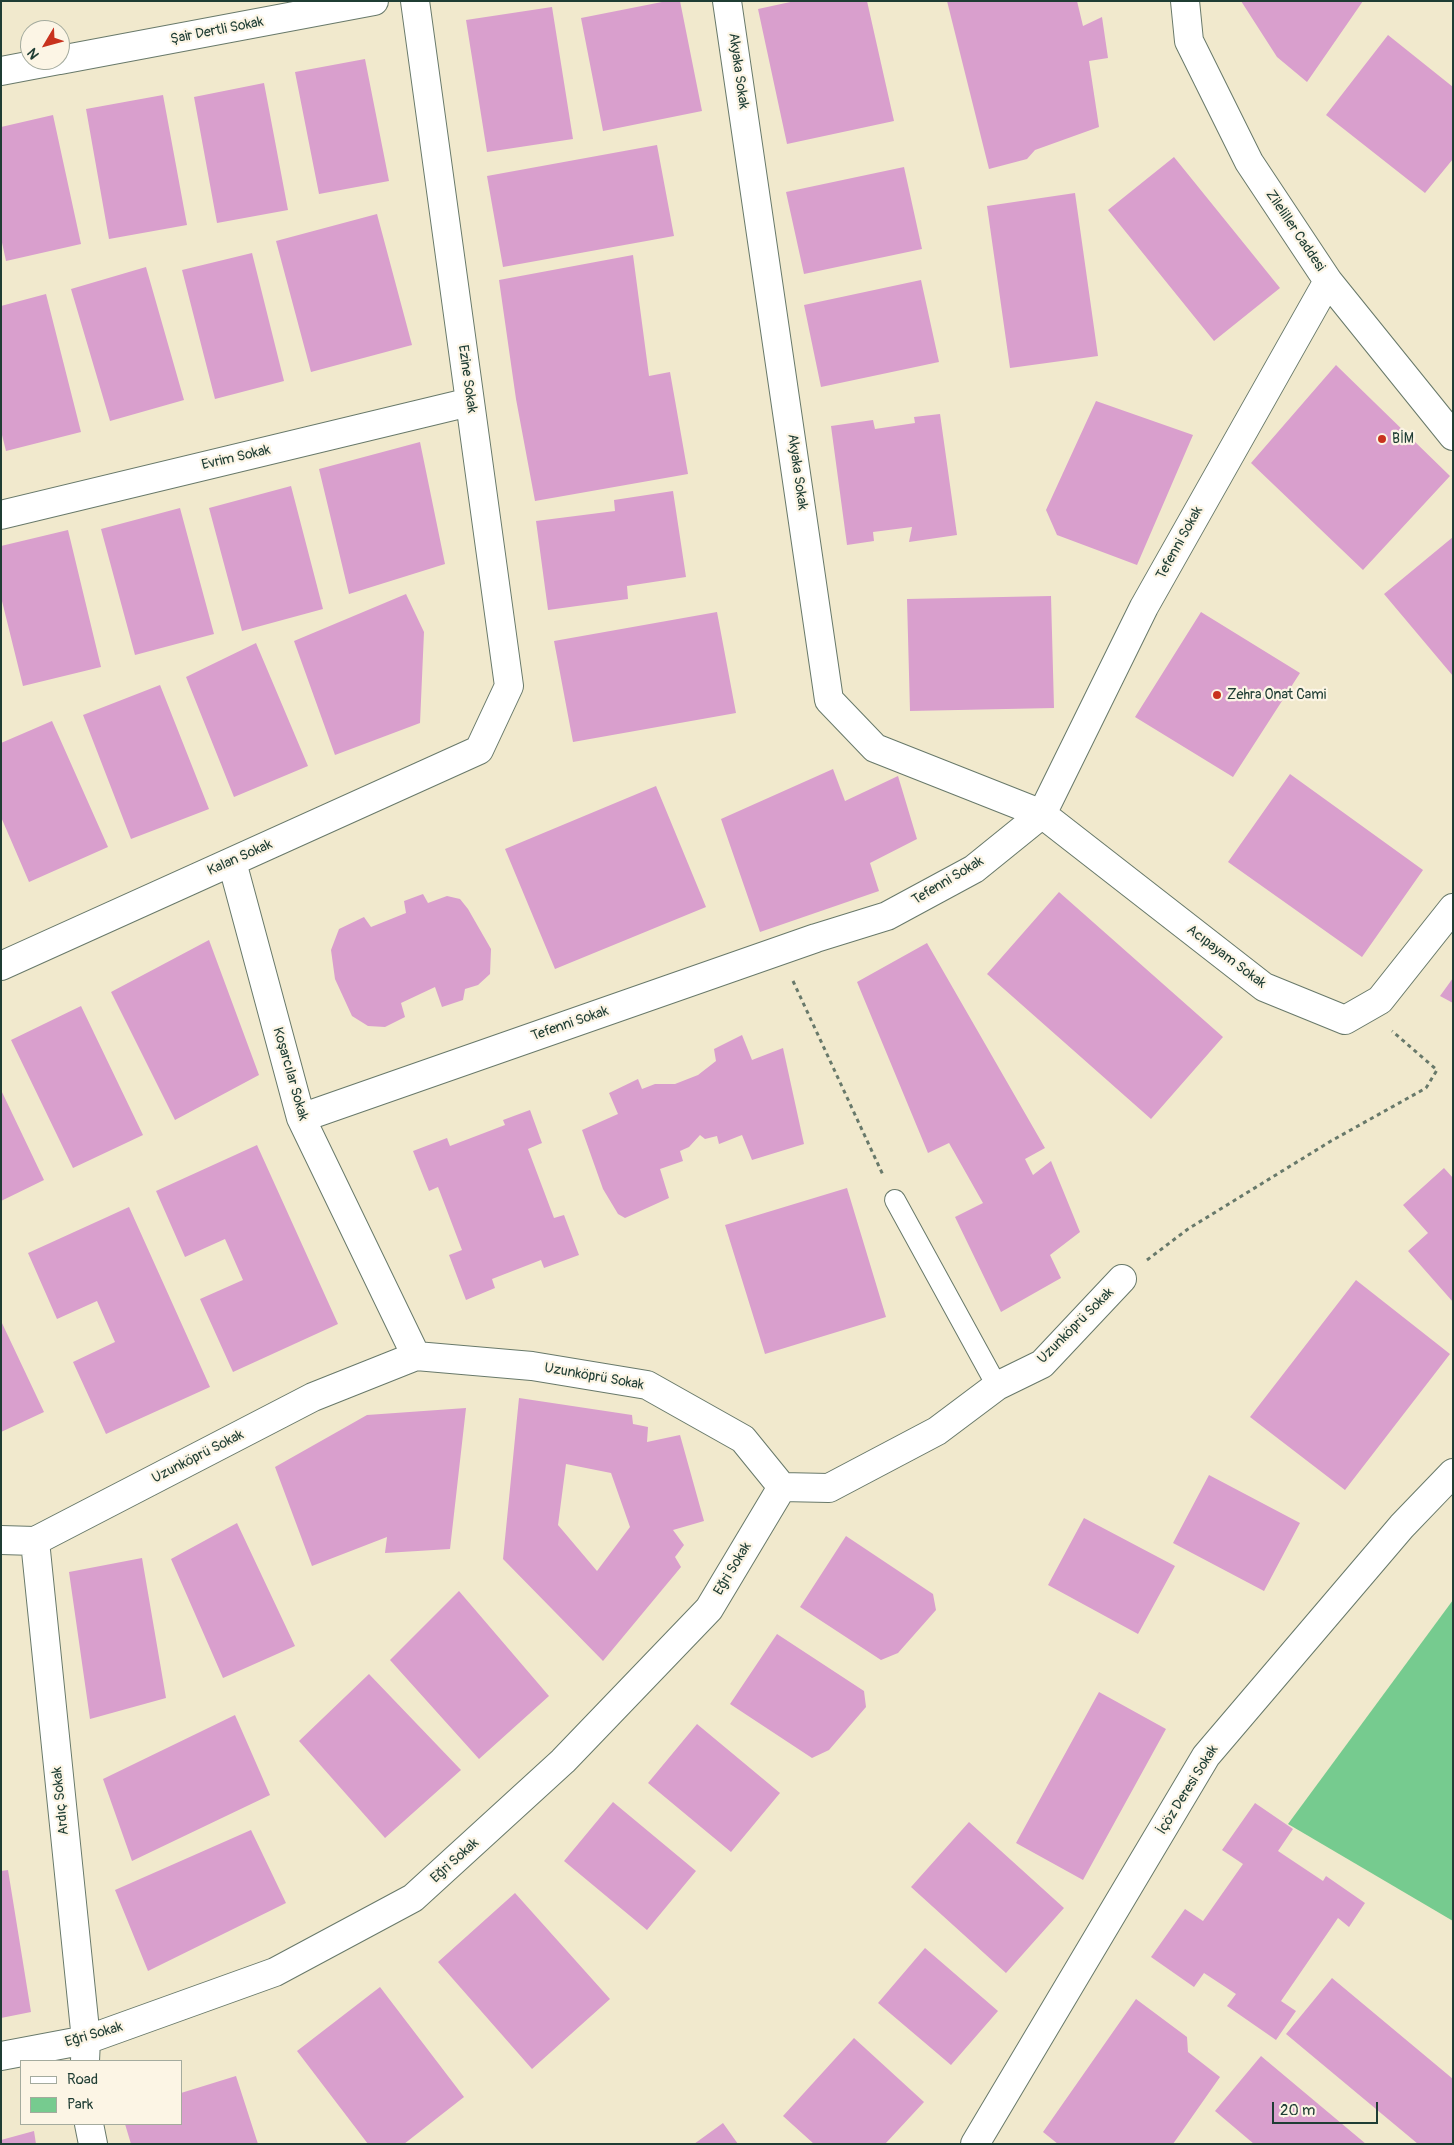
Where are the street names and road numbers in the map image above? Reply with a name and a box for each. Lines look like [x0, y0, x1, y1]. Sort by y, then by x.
street label: Şair Dertli Sokak [169, 14, 265, 48]
street label: Akyaka Sokak [724, 32, 752, 110]
street label: Zileliller Caddesi [1262, 187, 1328, 275]
street label: Ezine Sokak [454, 344, 480, 414]
street label: Akyaka Sokak [783, 433, 811, 511]
street label: Evrim Sokak [200, 442, 272, 474]
street label: Tefenni Sokak [1153, 504, 1207, 582]
street label: Kalan Sokak [205, 836, 275, 880]
street label: Tefenni Sokak [909, 853, 987, 909]
street label: Acıpayam Sokak [1183, 922, 1269, 992]
street label: Tefenni Sokak [529, 1003, 611, 1045]
street label: Koşarcılar Sokak [269, 1025, 311, 1123]
street label: Uzunköprü Sokak [1034, 1284, 1118, 1368]
street label: Uzunköprü Sokak [543, 1360, 645, 1394]
street label: Uzunköprü Sokak [149, 1427, 247, 1487]
street label: Eğri Sokak [711, 1539, 755, 1599]
street label: İçöz Deresi Sokak [1154, 1742, 1222, 1838]
street label: Ardıç Sokak [49, 1766, 73, 1836]
street label: Eğri Sokak [427, 1835, 483, 1887]
street label: Eğri Sokak [63, 2019, 125, 2051]

